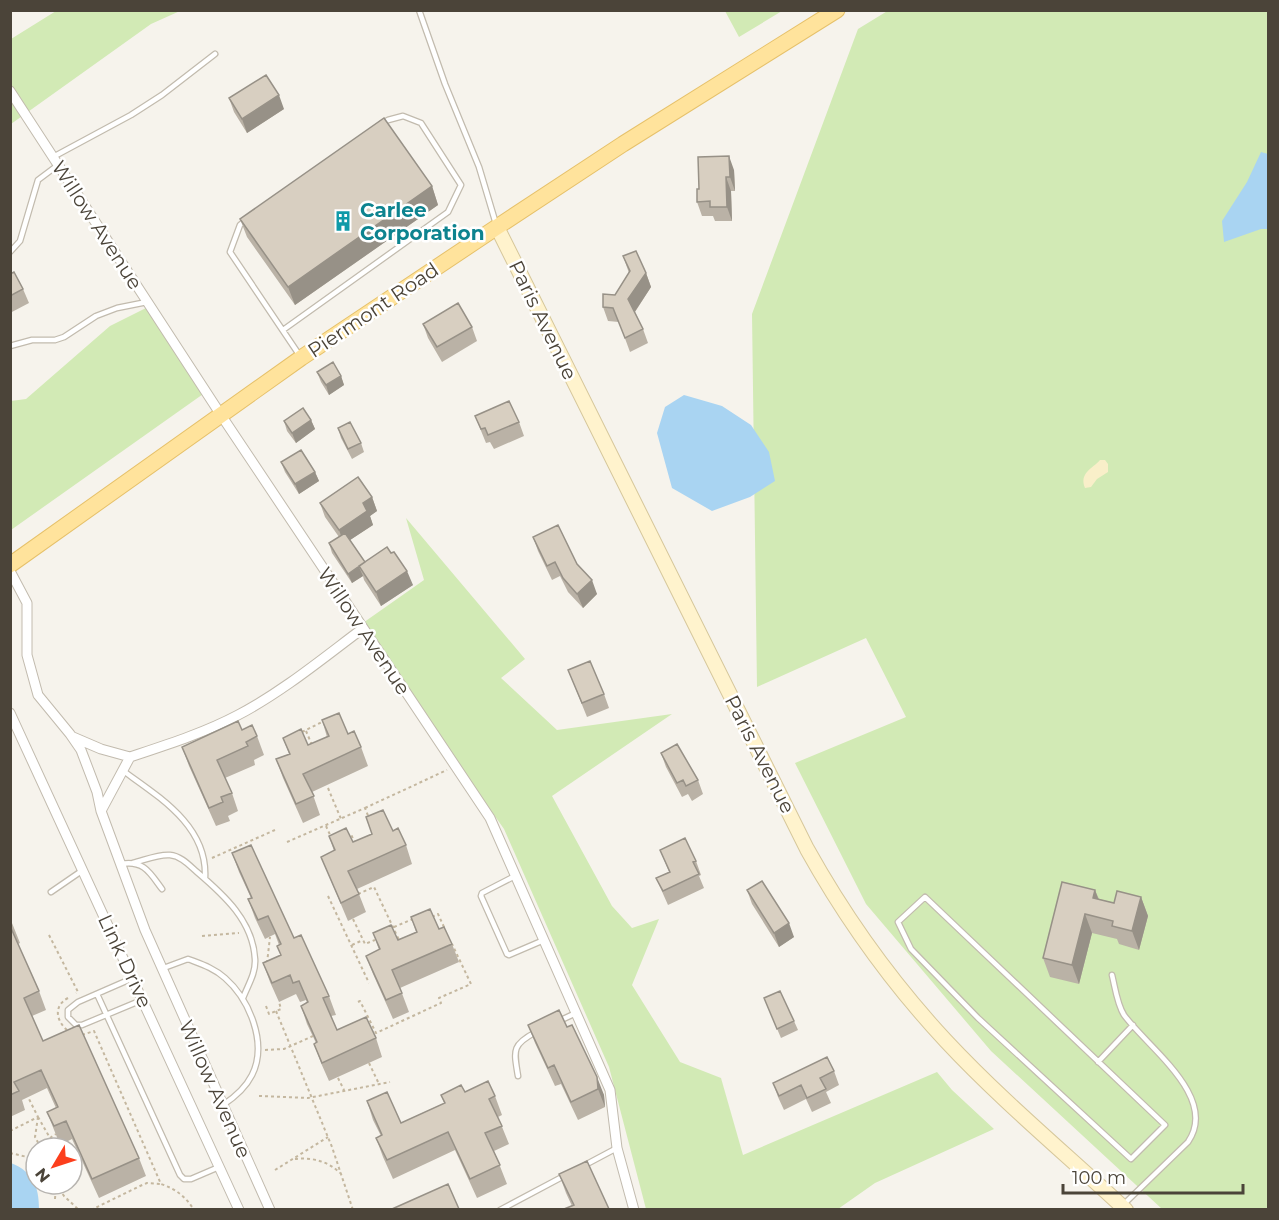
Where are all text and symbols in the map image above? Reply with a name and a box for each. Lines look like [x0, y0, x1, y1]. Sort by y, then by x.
street label: Willow Avenue [46, 156, 148, 294]
place label: Carlee Corporation [360, 198, 484, 245]
building icon: Carlee Corporation [331, 209, 355, 233]
street label: Piermont Road [303, 257, 443, 363]
street label: Paris Avenue [504, 257, 582, 383]
street label: Willow Avenue [313, 563, 415, 699]
street label: Paris Avenue [720, 691, 800, 817]
street label: Link Drive [93, 910, 157, 1012]
street label: Willow Avenue [174, 1016, 256, 1162]
north arrow [24, 1136, 84, 1196]
scale bar [1063, 1157, 1243, 1195]
text: N [31, 1164, 54, 1186]
text: 100 m [1072, 1167, 1126, 1189]

